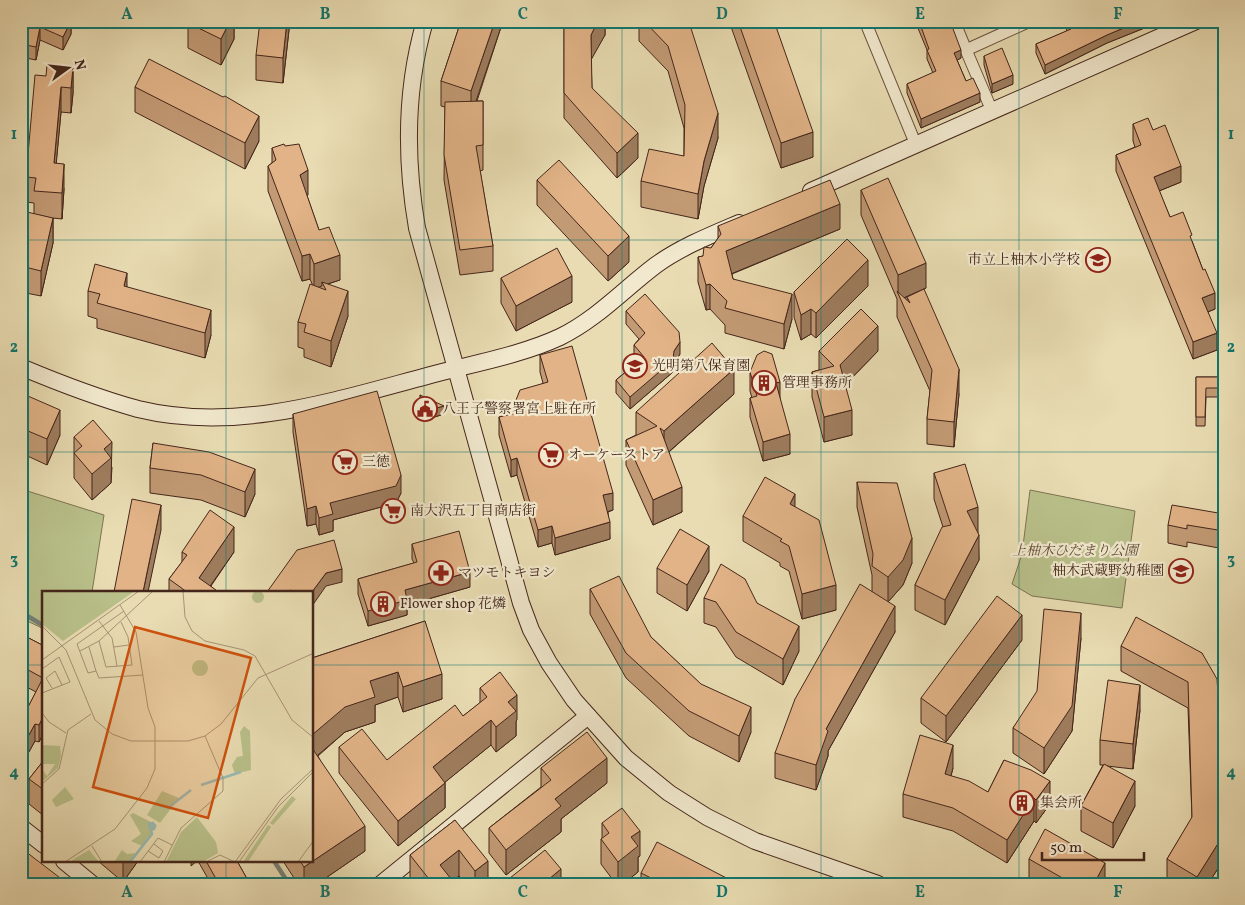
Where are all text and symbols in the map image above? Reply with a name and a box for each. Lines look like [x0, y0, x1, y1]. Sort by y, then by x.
text: A [121, 4, 133, 26]
text: B [320, 4, 331, 26]
text: C [518, 4, 528, 26]
text: D [716, 4, 728, 26]
text: E [915, 4, 925, 26]
text: F [1113, 4, 1123, 26]
north arrow [42, 42, 92, 92]
text: N [69, 58, 90, 72]
text: 1 [11, 124, 17, 146]
text: 1 [1228, 124, 1234, 146]
school or university icon: 市立上柚木小学校 [1085, 247, 1111, 273]
place label: 市立上柚木小学校 [968, 251, 1080, 270]
text: 2 [10, 337, 18, 359]
text: 2 [1227, 337, 1235, 359]
school or university icon: 光明第八保育園 [622, 353, 648, 379]
place label: 光明第八保育園 [652, 357, 750, 376]
building icon: 管理事務所 [751, 370, 777, 396]
place label: 管理事務所 [782, 374, 852, 393]
public building icon: 八王子警察署宮上駐在所 [412, 396, 438, 422]
place label: 八王子警察署宮上駐在所 [442, 400, 596, 419]
supermarket icon: オーケーストア [538, 442, 564, 468]
place label: オーケーストア [568, 446, 665, 465]
supermarket icon: 三徳 [332, 449, 358, 475]
place label: 三徳 [362, 453, 390, 472]
supermarket icon: 南大沢五丁目商店街 [380, 498, 406, 524]
place label: 南大沢五丁目商店街 [410, 502, 536, 521]
park label: 上柚木ひだまり公園 [1012, 542, 1140, 561]
text: 3 [10, 549, 18, 571]
text: 3 [1227, 549, 1235, 571]
school or university icon: 柚木武蔵野幼稚園 [1168, 558, 1194, 584]
pharmacy icon: マツモトキヨシ [428, 560, 454, 586]
place label: 柚木武蔵野幼稚園 [1052, 562, 1164, 581]
place label: マツモトキヨシ [458, 564, 556, 583]
inset map [42, 591, 314, 862]
building icon: Flower shop 花燐 [370, 591, 396, 617]
place label: Flower shop 花燐 [400, 595, 506, 614]
text: 4 [9, 762, 19, 784]
text: 4 [1226, 762, 1236, 784]
building icon: 集会所 [1009, 790, 1035, 816]
place label: 集会所 [1040, 794, 1082, 813]
scale bar [1042, 830, 1145, 862]
text: 50 m [1050, 838, 1082, 859]
text: A [121, 882, 133, 904]
text: B [320, 882, 331, 904]
text: C [518, 882, 528, 904]
text: D [716, 882, 728, 904]
text: E [915, 882, 925, 904]
text: F [1113, 882, 1123, 904]

